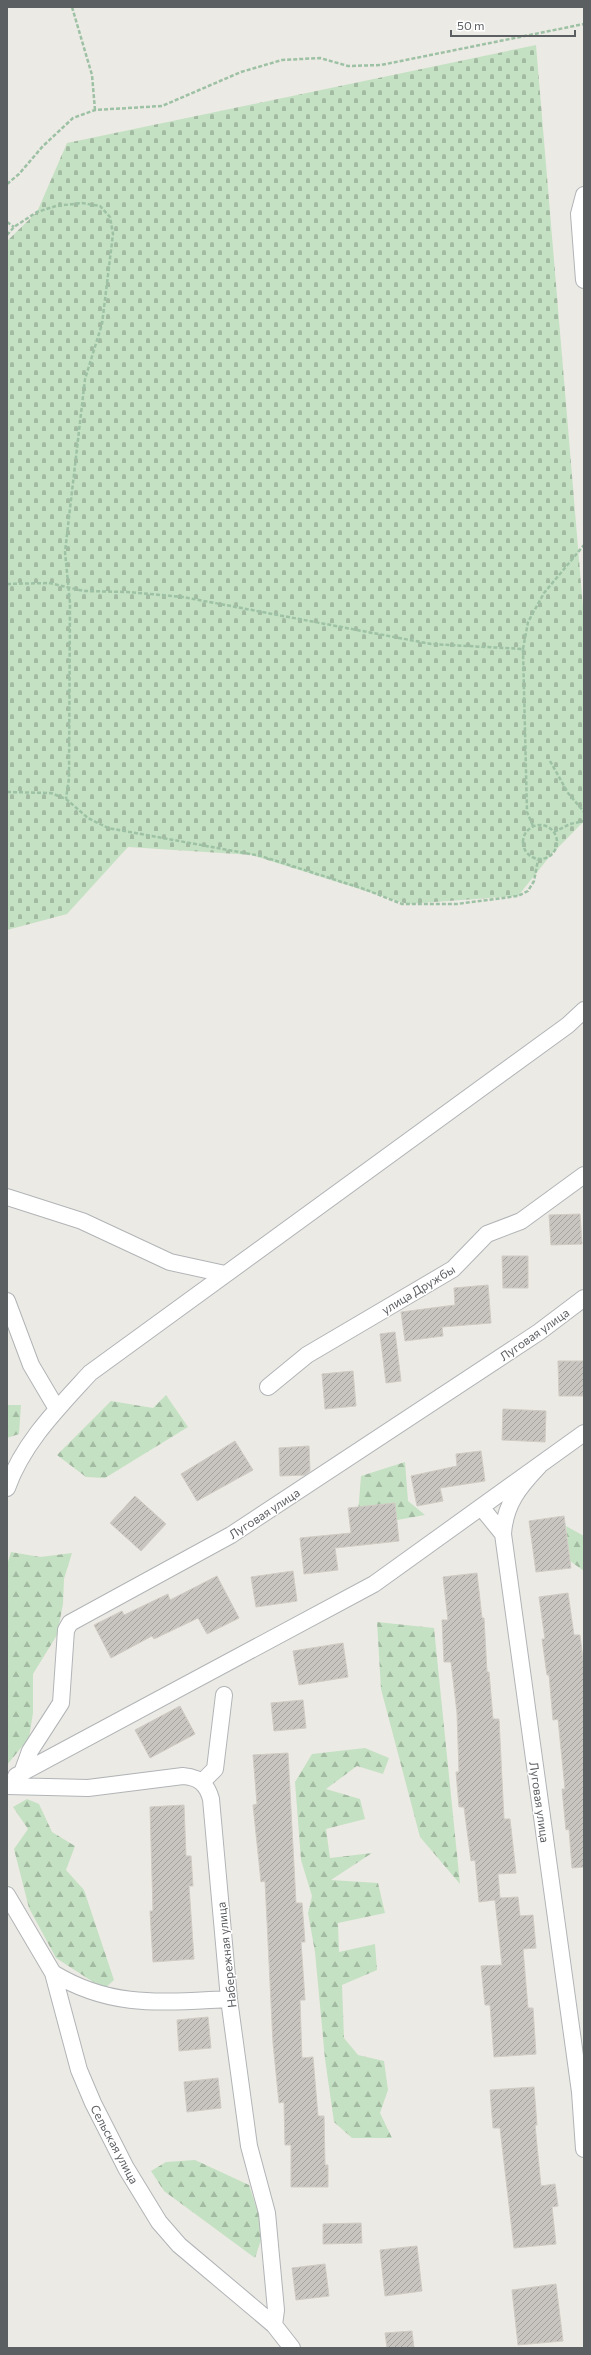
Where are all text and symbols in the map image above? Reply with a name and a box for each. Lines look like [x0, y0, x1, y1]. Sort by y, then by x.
scale bar [451, 12, 575, 38]
text: 50 m [457, 18, 485, 32]
street label: улица Дружбы [379, 1262, 457, 1316]
street label: Луговая улица [497, 1305, 571, 1363]
street label: Луговая улица [226, 1485, 302, 1541]
street label: Луговая улица [527, 1761, 553, 1843]
street label: Набережная улица [213, 1901, 239, 2009]
street label: Сельская улица [88, 2102, 142, 2186]

